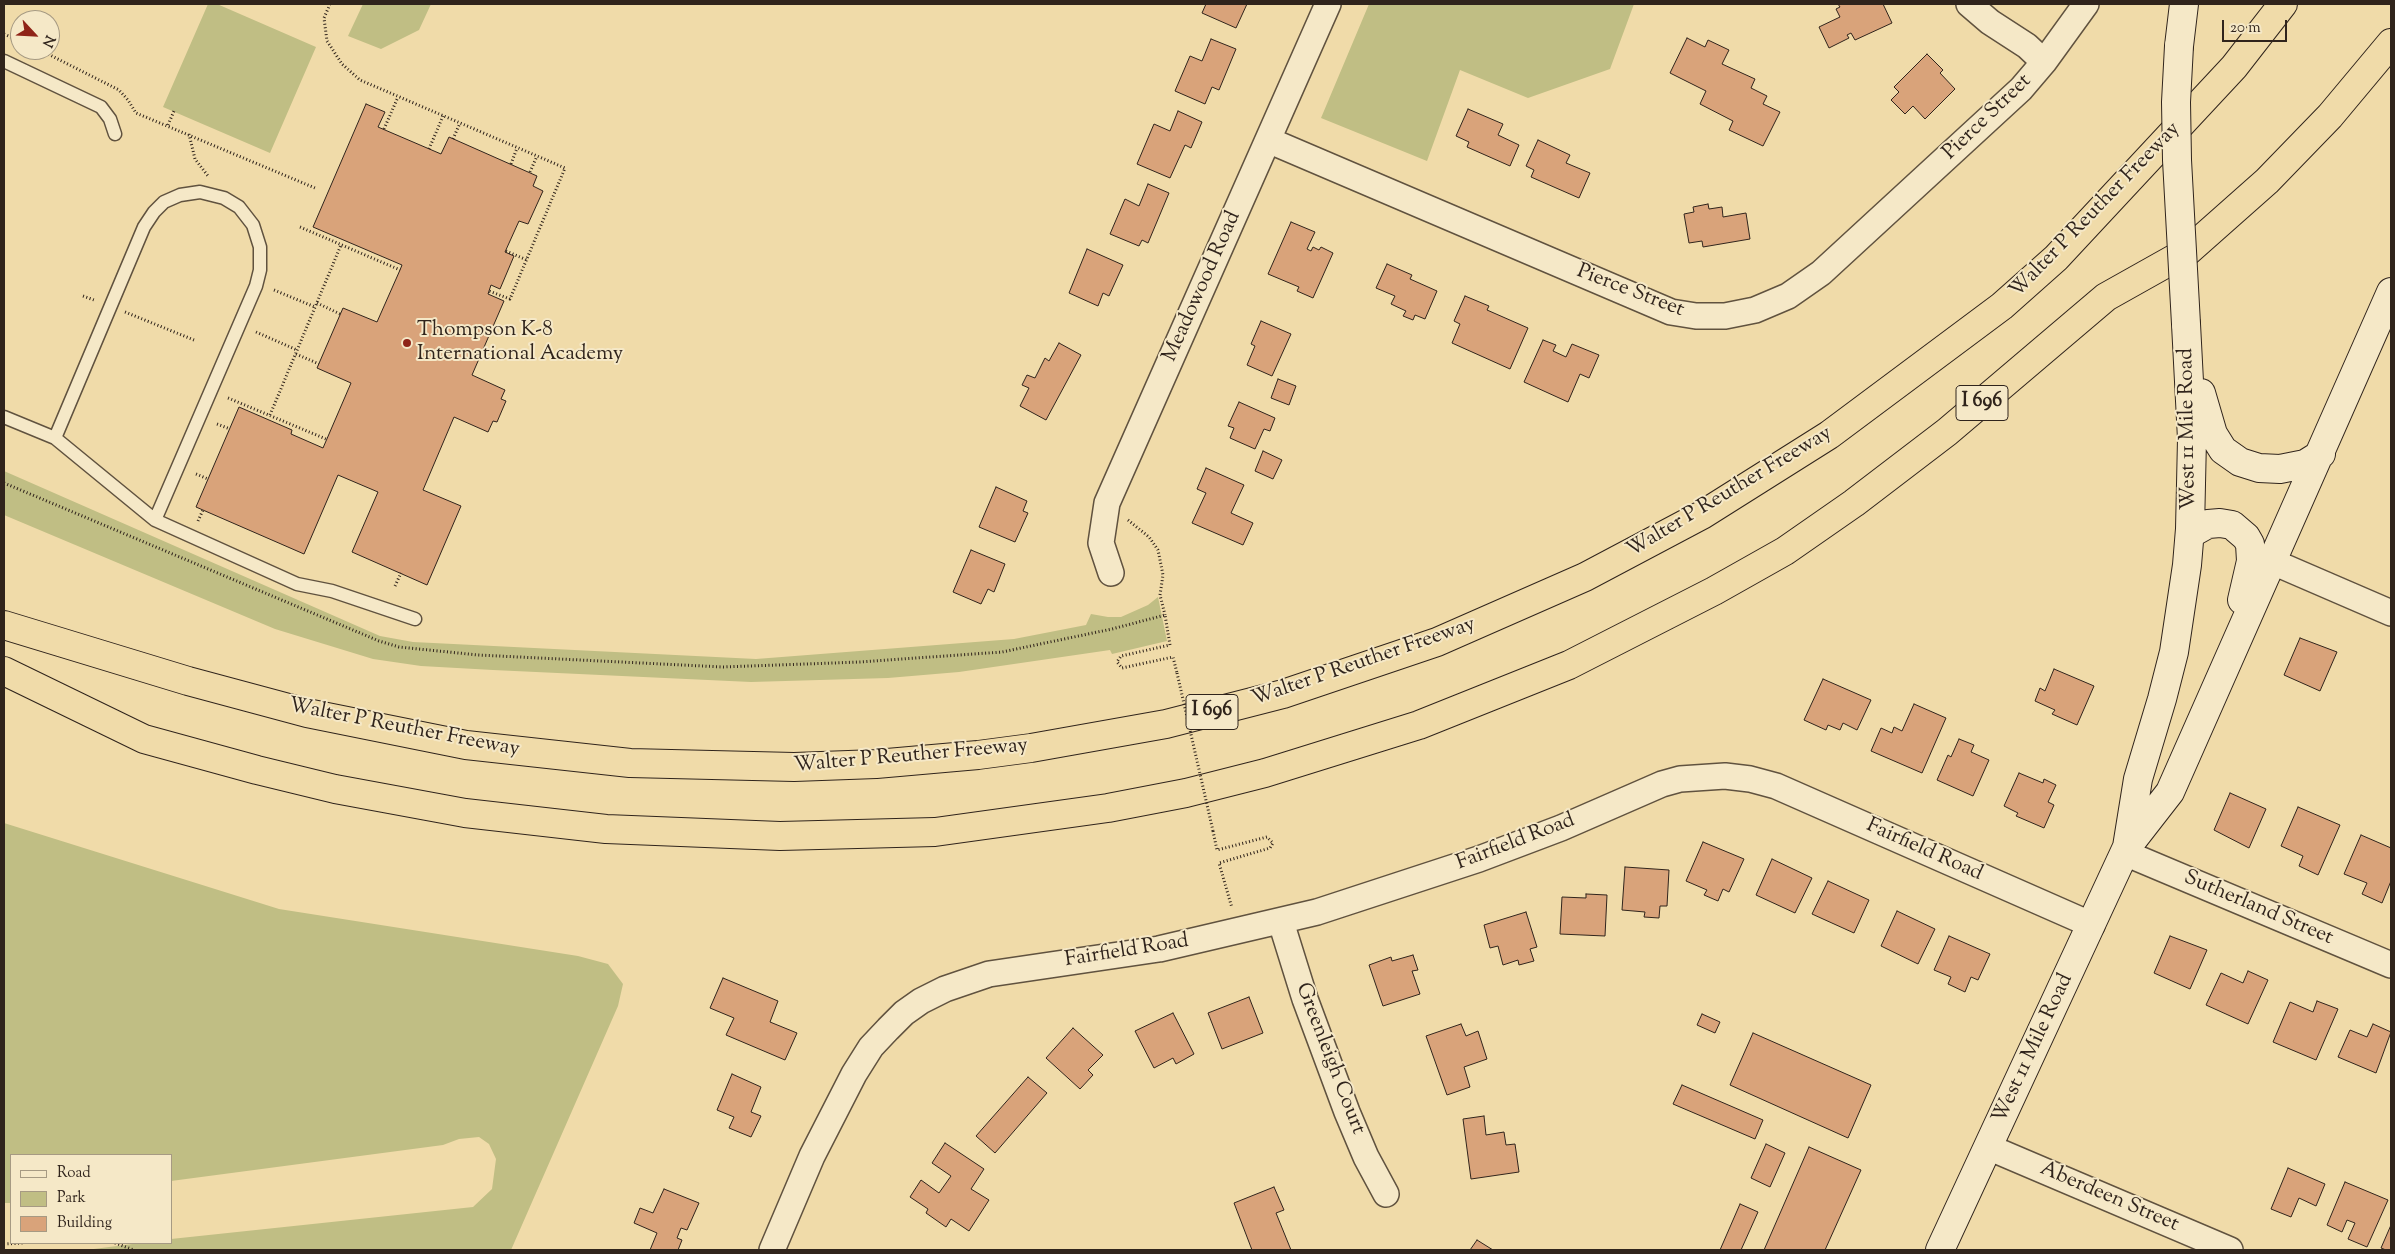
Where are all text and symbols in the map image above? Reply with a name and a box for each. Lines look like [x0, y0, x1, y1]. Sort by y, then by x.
north arrow [10, 10, 60, 60]
scale bar [2225, 10, 2290, 42]
text: 20 m [2230, 18, 2261, 39]
text: N [36, 32, 59, 50]
street label: Pierce Street [1939, 70, 2037, 166]
street label: Walter P Reuther Freeway [2005, 118, 2187, 304]
street label: Meadowood Road [1158, 208, 1248, 366]
street label: Pierce Street [1573, 260, 1687, 324]
place label: Thompson K-8 International Academy [417, 318, 623, 368]
marker: Thompson K-8 International Academy [401, 337, 413, 349]
street label: West 11 Mile Road [2175, 348, 2203, 510]
road number: I 696 [1956, 386, 2008, 420]
street label: Walter P Reuther Freeway [1623, 422, 1837, 564]
street label: Walter P Reuther Freeway [1249, 613, 1479, 713]
street label: Walter P Reuther Freeway [286, 694, 522, 764]
road number: I 696 [1186, 694, 1238, 730]
street label: Walter P Reuther Freeway [793, 734, 1029, 780]
street label: Fairfield Road [1453, 809, 1579, 877]
street label: Fairfield Road [1862, 814, 1986, 888]
street label: Sutherland Street [2180, 866, 2336, 952]
street label: Fairfield Road [1063, 930, 1191, 974]
street label: West 11 Mile Road [1988, 970, 2080, 1128]
street label: Greenleigh Court [1289, 980, 1369, 1138]
legend [10, 1154, 172, 1244]
street label: Aberdeen Street [2036, 1157, 2182, 1239]
text: Road [57, 1163, 91, 1184]
text: Park [57, 1188, 86, 1209]
text: Building [57, 1213, 112, 1234]

